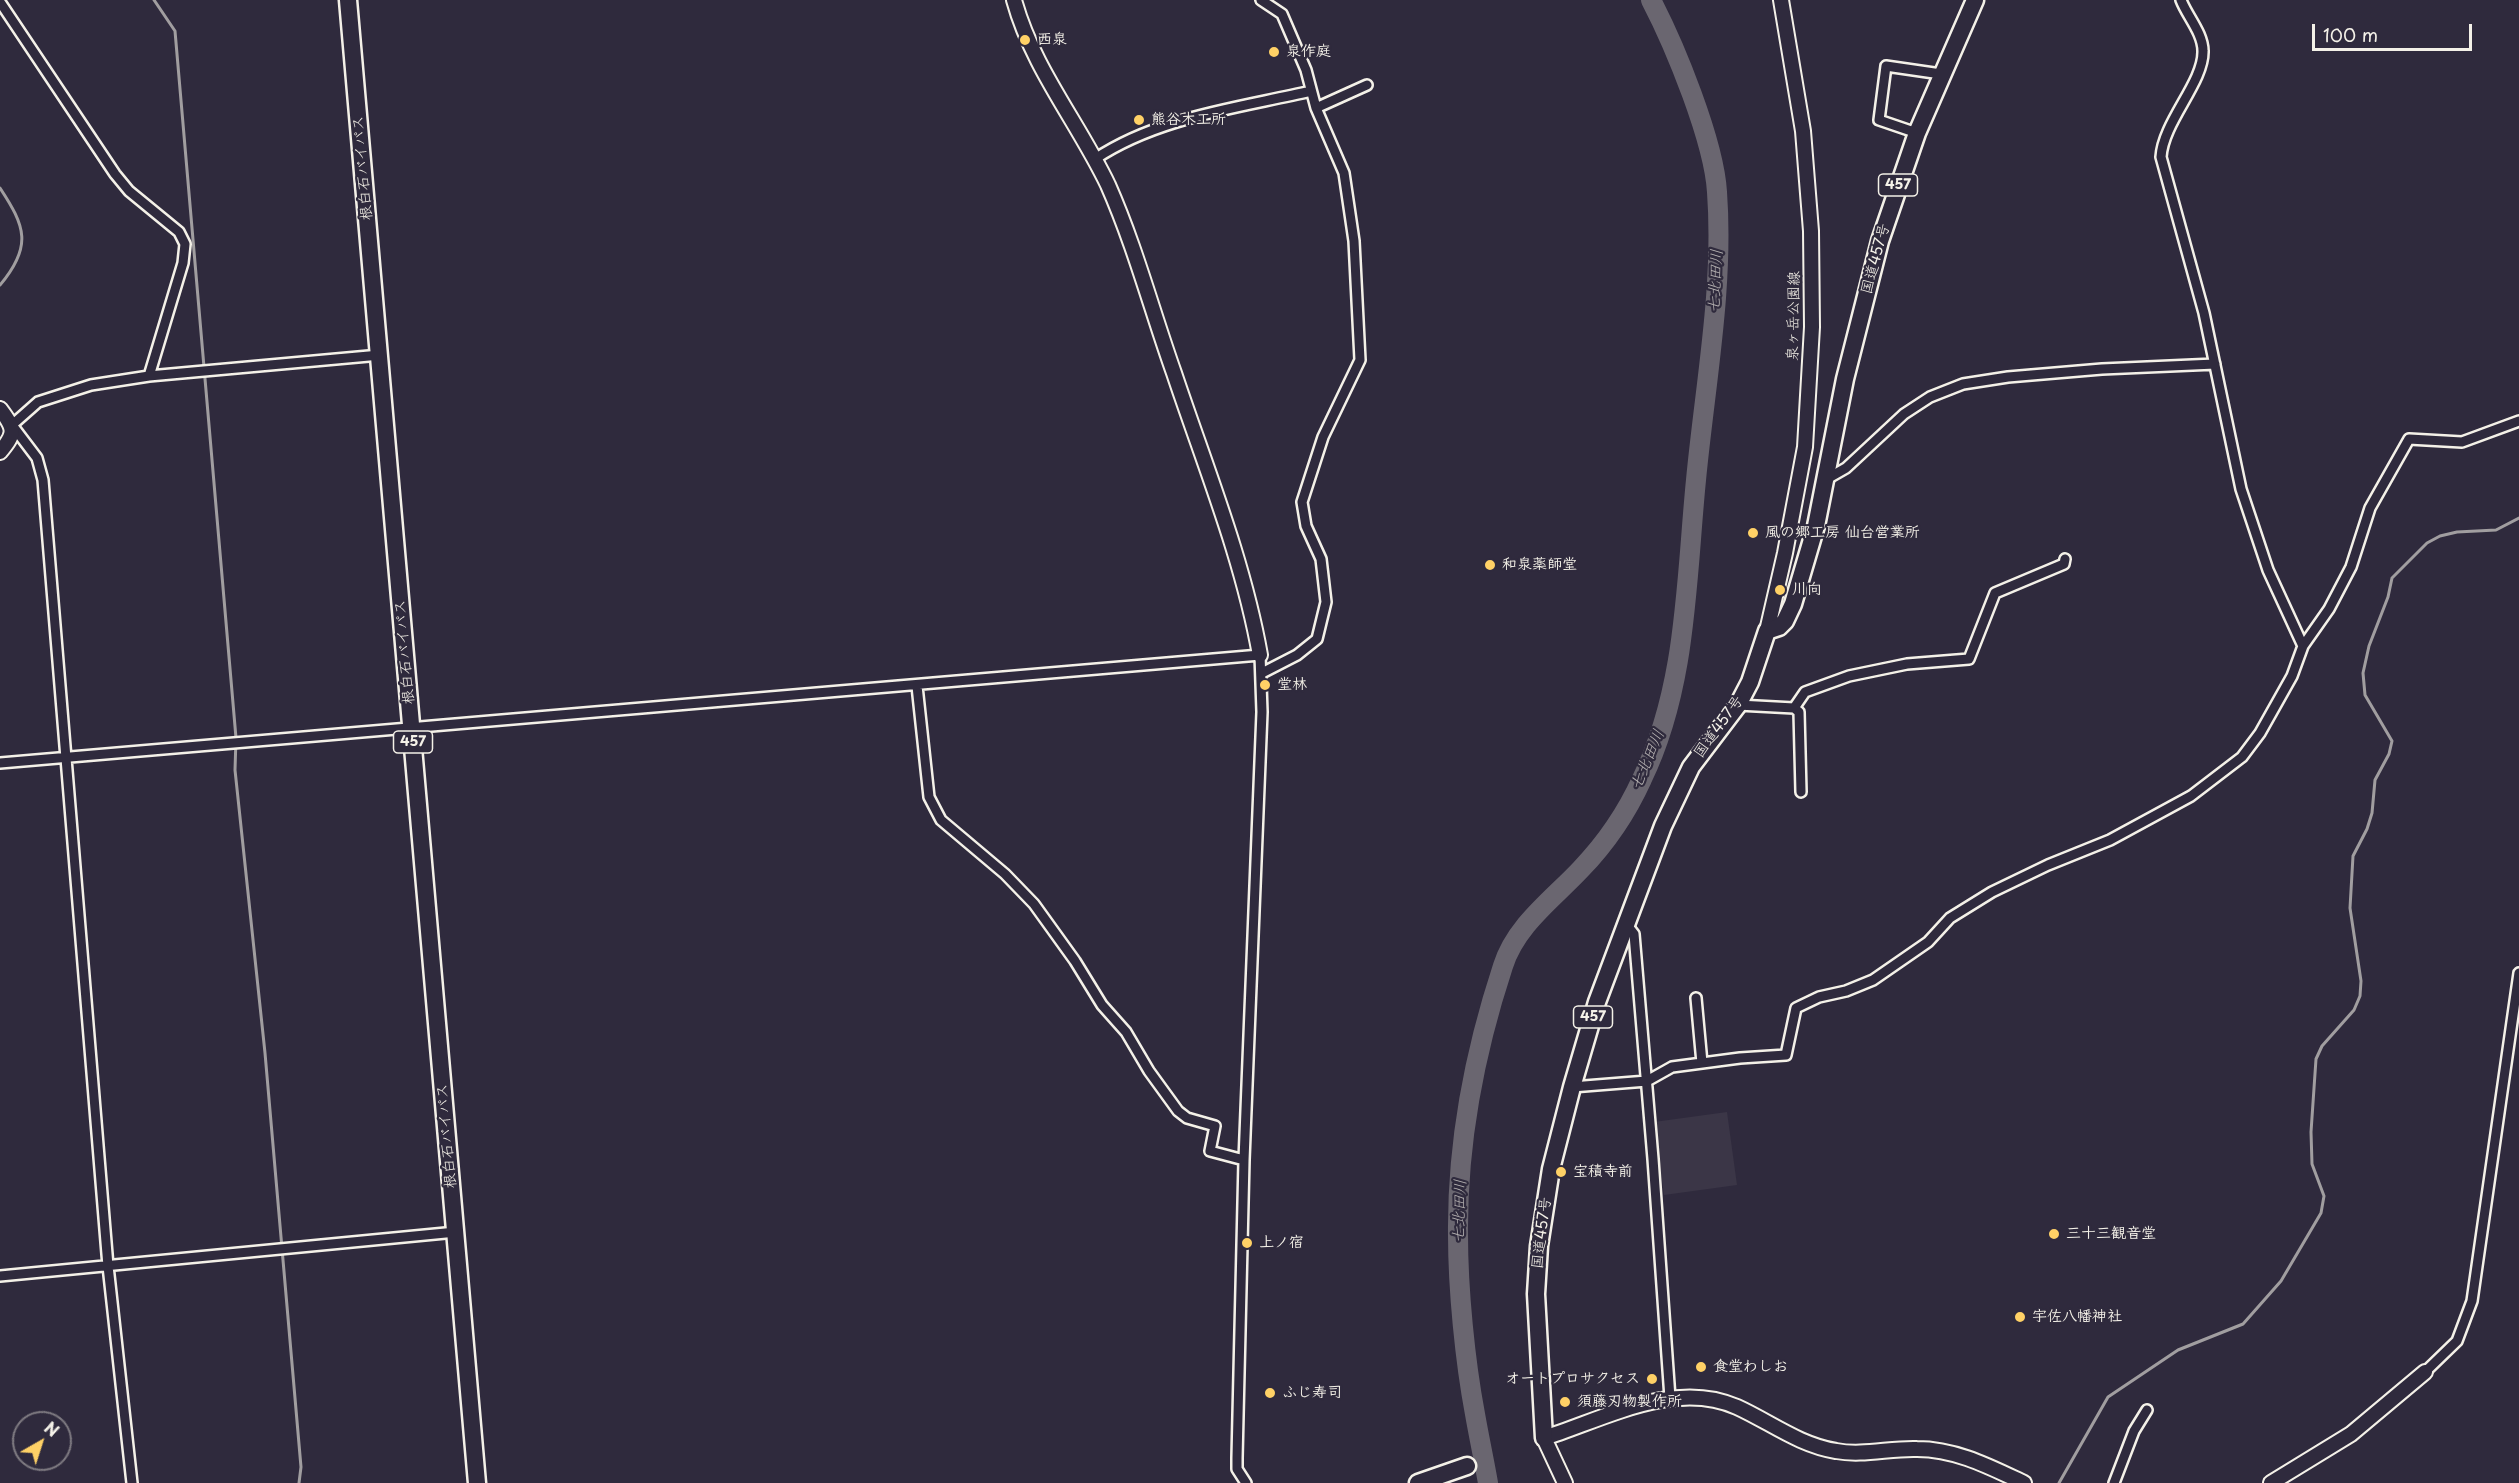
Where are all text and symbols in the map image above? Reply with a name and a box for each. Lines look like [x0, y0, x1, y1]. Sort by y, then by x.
scale bar [2315, 12, 2476, 50]
text: 100 m [2323, 21, 2378, 48]
place label: 西泉 [1037, 31, 1067, 49]
marker: 西泉 [1018, 33, 1032, 47]
place label: 泉作庭 [1286, 43, 1331, 61]
marker: 泉作庭 [1267, 45, 1281, 59]
place label: 熊谷木工所 [1151, 111, 1226, 129]
marker: 熊谷木工所 [1132, 113, 1146, 127]
street label: 根白石バイパス [349, 115, 377, 221]
road number: 457 [1878, 174, 1918, 196]
street label: 国道457号 [1858, 222, 1894, 296]
water label: 七北田川 [1705, 249, 1727, 313]
street label: 泉ヶ岳公園線 [1784, 271, 1804, 361]
place label: 風の郷工房 仙台営業所 [1765, 524, 1920, 542]
marker: 風の郷工房 仙台営業所 [1746, 526, 1760, 540]
place label: 和泉薬師堂 [1502, 556, 1577, 574]
marker: 和泉薬師堂 [1483, 558, 1497, 572]
place label: 川向 [1792, 581, 1822, 599]
marker: 川向 [1773, 583, 1787, 597]
street label: 根白石バイパス [391, 599, 419, 705]
place label: 堂林 [1277, 676, 1307, 694]
marker: 堂林 [1258, 678, 1272, 692]
street label: 国道457号 [1690, 692, 1748, 762]
water label: 七北田川 [1627, 727, 1669, 793]
road number: 457 [394, 731, 432, 753]
road number: 457 [1574, 1006, 1612, 1028]
street label: 根白石バイパス [433, 1083, 461, 1189]
place label: 宝積寺前 [1573, 1163, 1633, 1181]
marker: 宝積寺前 [1554, 1165, 1568, 1179]
water label: 七北田川 [1449, 1179, 1471, 1243]
street label: 国道457号 [1529, 1196, 1555, 1270]
place label: 三十三観音堂 [2066, 1225, 2156, 1243]
marker: 三十三観音堂 [2047, 1227, 2061, 1241]
place label: 上ノ宿 [1259, 1234, 1304, 1252]
marker: 上ノ宿 [1240, 1236, 1254, 1250]
place label: 宇佐八幡神社 [2032, 1308, 2122, 1326]
marker: 宇佐八幡神社 [2013, 1310, 2027, 1324]
place label: 食堂わしお [1713, 1358, 1788, 1376]
marker: 食堂わしお [1694, 1360, 1708, 1374]
place label: オートプロサクセス [1505, 1370, 1640, 1388]
marker: オートプロサクセス [1645, 1372, 1659, 1386]
place label: ふじ寿司 [1282, 1384, 1342, 1402]
marker: ふじ寿司 [1263, 1386, 1277, 1400]
place label: 須藤刃物製作所 [1577, 1393, 1682, 1411]
marker: 須藤刃物製作所 [1558, 1395, 1572, 1409]
north arrow [12, 1411, 72, 1471]
text: N [40, 1415, 65, 1442]

